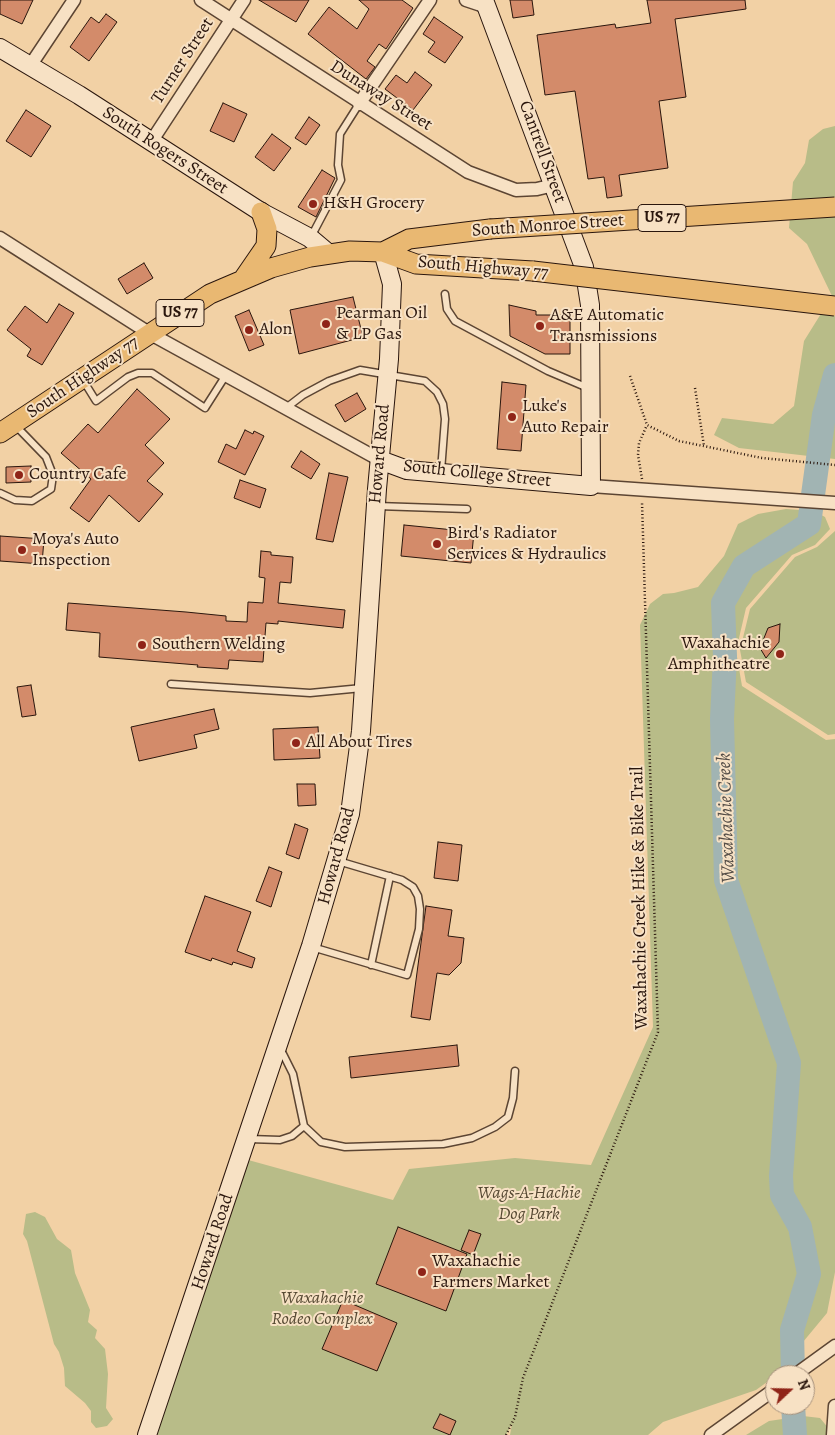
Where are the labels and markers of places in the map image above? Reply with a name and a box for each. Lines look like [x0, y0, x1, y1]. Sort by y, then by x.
place label: H&H Grocery [323, 193, 424, 215]
marker: H&H Grocery [307, 198, 319, 210]
place label: Pearman Oil & LP Gas [336, 303, 427, 346]
place label: A&E Automatic Transmissions [550, 305, 664, 348]
marker: Pearman Oil & LP Gas [320, 318, 332, 330]
place label: Alon [259, 319, 292, 341]
marker: A&E Automatic Transmissions [534, 320, 546, 332]
marker: Alon [243, 324, 255, 336]
place label: Luke's Auto Repair [522, 396, 609, 438]
marker: Luke's Auto Repair [506, 411, 518, 423]
place label: Country Cafe [29, 464, 127, 486]
marker: Country Cafe [13, 469, 25, 481]
place label: Bird's Radiator Services & Hydraulics [447, 523, 606, 566]
place label: Moya's Auto Inspection [32, 529, 119, 572]
marker: Bird's Radiator Services & Hydraulics [431, 538, 443, 550]
marker: Moya's Auto Inspection [16, 544, 28, 556]
place label: Waxahachie Amphitheatre [668, 633, 770, 676]
place label: Southern Welding [152, 634, 285, 656]
marker: Southern Welding [136, 639, 148, 651]
marker: Waxahachie Amphitheatre [774, 648, 786, 660]
place label: All About Tires [306, 732, 412, 754]
marker: All About Tires [290, 737, 302, 749]
place label: Waxahachie Farmers Market [432, 1251, 549, 1294]
marker: Waxahachie Farmers Market [416, 1266, 428, 1278]

